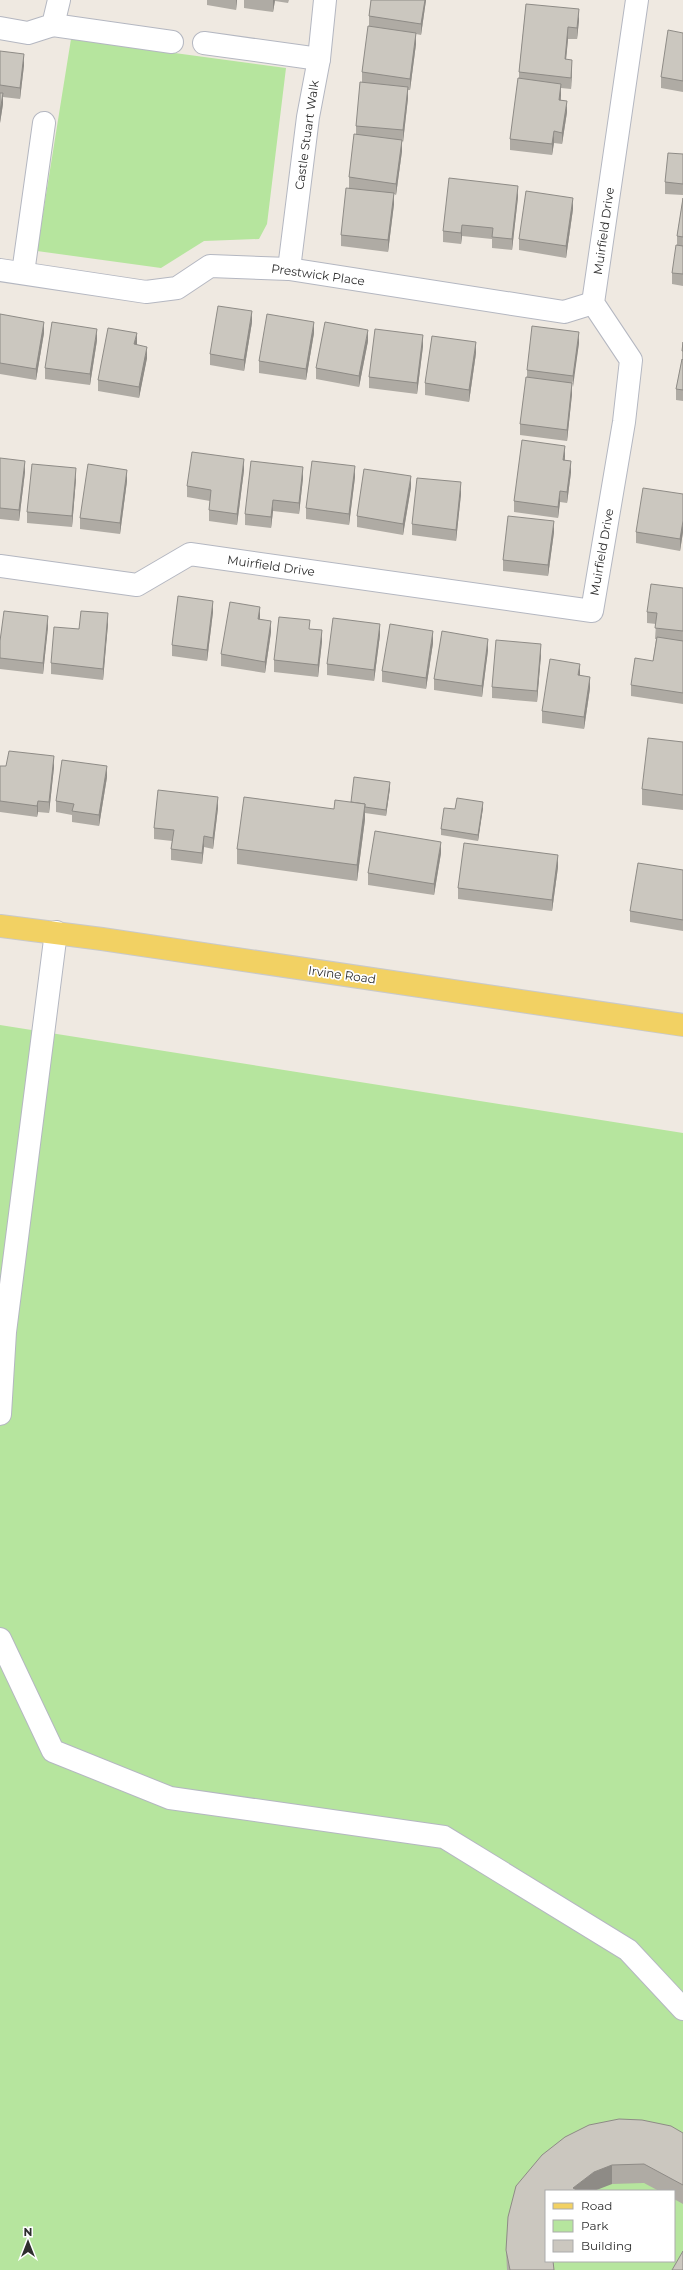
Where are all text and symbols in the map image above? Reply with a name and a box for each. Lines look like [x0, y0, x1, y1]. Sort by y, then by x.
street label: Castle Stuart Walk [291, 78, 322, 191]
street label: Muirfield Drive [590, 186, 617, 276]
street label: Prestwick Place [270, 261, 366, 289]
street label: Muirfield Drive [586, 507, 617, 597]
street label: Muirfield Drive [226, 552, 316, 579]
street label: Irvine Road [307, 962, 377, 987]
legend [545, 2190, 675, 2262]
text: Road [581, 2198, 612, 2213]
text: Park [581, 2218, 609, 2233]
north arrow [8, 2222, 48, 2262]
text: N [24, 2225, 32, 2239]
text: Building [581, 2238, 632, 2253]

